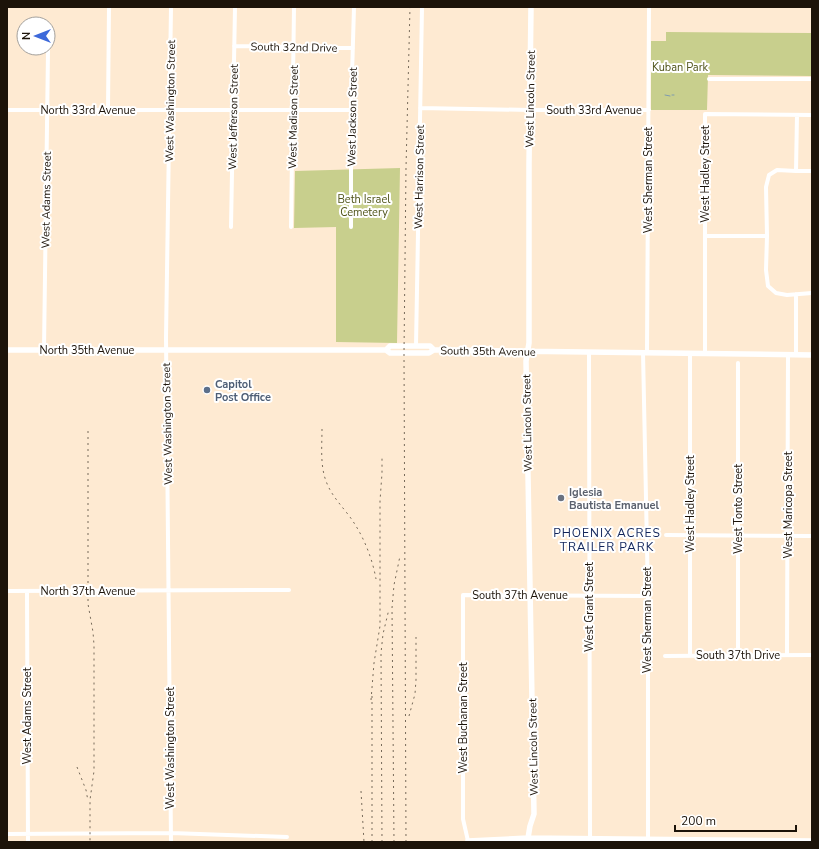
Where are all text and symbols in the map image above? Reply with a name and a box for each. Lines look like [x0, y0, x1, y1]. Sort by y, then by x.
north arrow [16, 16, 56, 56]
text: N [19, 32, 34, 40]
street label: South 32nd Drive [250, 39, 338, 56]
street label: West Washington Street [162, 40, 179, 162]
street label: West Lincoln Street [522, 50, 539, 148]
park label: Kuban Park [652, 60, 709, 75]
street label: West Jefferson Street [225, 64, 242, 170]
street label: West Madison Street [285, 65, 302, 169]
street label: West Jackson Street [344, 67, 361, 167]
street label: North 33rd Avenue [40, 103, 136, 118]
street label: South 33rd Avenue [546, 103, 642, 118]
street label: West Harrison Street [411, 125, 428, 229]
street label: West Hadley Street [698, 125, 713, 223]
street label: West Sherman Street [641, 127, 656, 233]
street label: West Adams Street [38, 151, 55, 249]
park label: Beth Israel Cemetery [337, 192, 391, 220]
street label: North 35th Avenue [40, 343, 135, 358]
street label: South 35th Avenue [440, 343, 536, 360]
street label: West Washington Street [159, 363, 176, 485]
street label: West Lincoln Street [519, 374, 536, 472]
place label: Capitol Post Office [215, 377, 271, 405]
marker: Capitol Post Office [202, 385, 212, 395]
street label: West Maricopa Street [781, 451, 796, 559]
street label: West Hadley Street [683, 455, 698, 553]
street label: West Tonto Street [731, 464, 746, 554]
place label: Iglesia Bautista Emanuel [569, 485, 660, 513]
marker: Iglesia Bautista Emanuel [556, 493, 566, 503]
district label: PHOENIX ACRES TRAILER PARK [553, 525, 661, 555]
street label: West Grant Street [582, 562, 597, 652]
street label: West Sherman Street [640, 567, 655, 673]
street label: North 37th Avenue [41, 584, 136, 599]
street label: South 37th Avenue [472, 588, 568, 603]
street label: South 37th Drive [696, 648, 780, 663]
street label: West Buchanan Street [456, 662, 471, 774]
street label: West Adams Street [20, 667, 35, 764]
street label: West Washington Street [163, 687, 178, 809]
street label: West Lincoln Street [525, 698, 542, 796]
scale bar [675, 807, 796, 833]
text: 200 m [681, 813, 716, 829]

